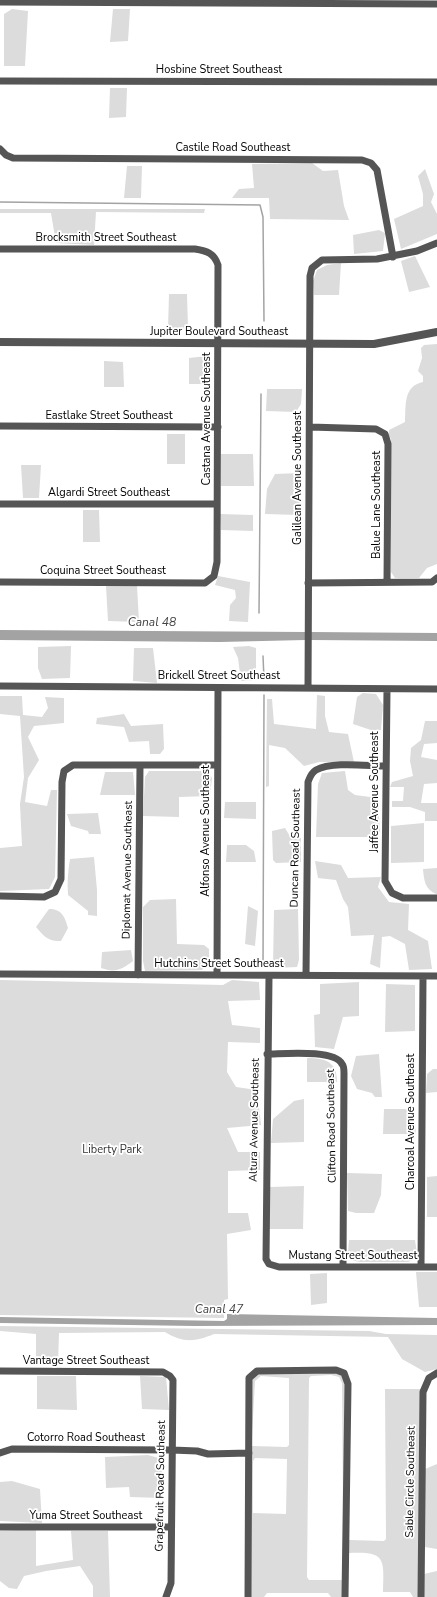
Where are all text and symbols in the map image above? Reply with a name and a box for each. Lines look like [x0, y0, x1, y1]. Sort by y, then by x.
street label: Hosbine Street Southeast [156, 63, 282, 77]
street label: Castile Road Southeast [176, 141, 290, 155]
street label: Brocksmith Street Southeast [36, 231, 176, 245]
street label: Jupiter Boulevard Southeast [150, 325, 288, 339]
street label: Castana Avenue Southeast [200, 352, 214, 486]
street label: Eastlake Street Southeast [45, 409, 173, 423]
street label: Galilean Avenue Southeast [291, 411, 305, 545]
street label: Balue Lane Southeast [370, 451, 384, 559]
street label: Algardi Street Southeast [48, 486, 170, 500]
street label: Coquina Street Southeast [40, 564, 166, 578]
water label: Canal 48 [128, 616, 176, 630]
street label: Brickell Street Southeast [158, 669, 280, 683]
street label: Jaffee Avenue Southeast [368, 731, 382, 853]
street label: Alfonso Avenue Southeast [199, 765, 213, 897]
street label: Duncan Road Southeast [288, 788, 304, 908]
street label: Diplomat Avenue Southeast [120, 801, 136, 939]
street label: Hutchins Street Southeast [154, 957, 284, 971]
street label: Charcoal Avenue Southeast [404, 1054, 418, 1190]
street label: Altura Avenue Southeast [247, 1058, 263, 1182]
street label: Clifton Road Southeast [324, 1069, 340, 1183]
park label: Liberty Park [82, 1143, 142, 1157]
street label: Mustang Street Southeast [289, 1249, 417, 1263]
water label: Canal 47 [195, 1303, 243, 1317]
street label: Vantage Street Southeast [23, 1354, 149, 1368]
street label: Grapefruit Road Southeast [153, 1420, 169, 1552]
street label: Sable Circle Southeast [403, 1426, 419, 1538]
street label: Cotorro Road Southeast [27, 1431, 145, 1445]
street label: Yuma Street Southeast [30, 1509, 142, 1523]

